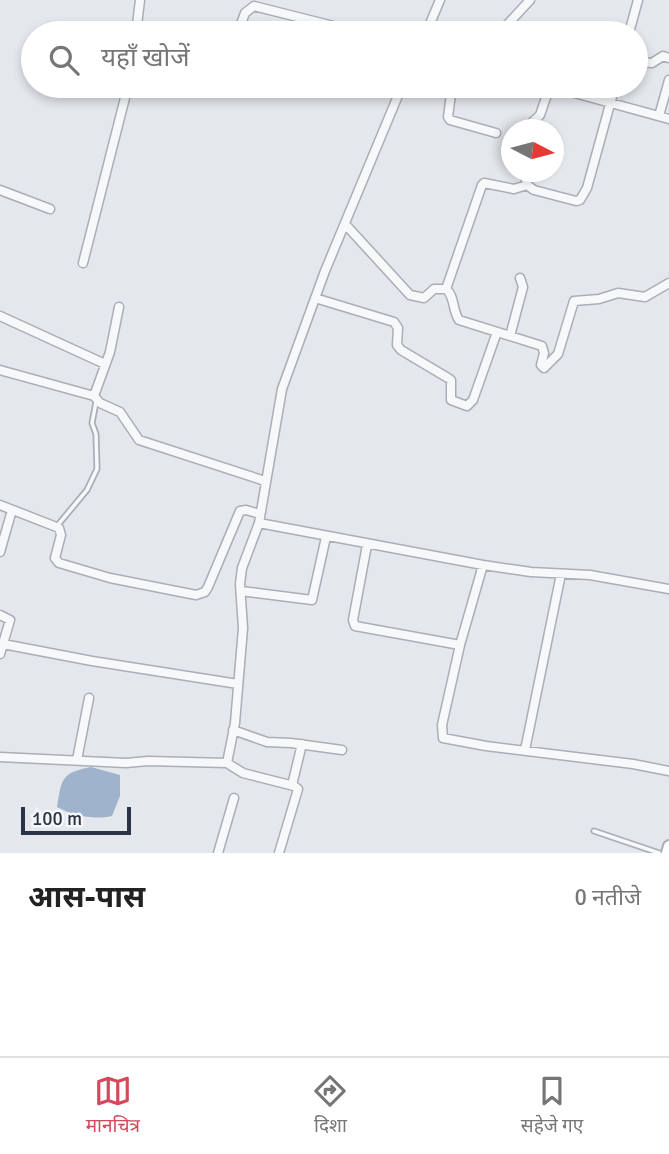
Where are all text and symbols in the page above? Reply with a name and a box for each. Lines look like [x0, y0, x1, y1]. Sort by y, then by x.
search box [21, 21, 648, 98]
icon: search [45, 41, 83, 79]
text: यहाँ खोजें [101, 42, 190, 74]
north arrow [501, 119, 564, 182]
scale bar [21, 804, 131, 836]
text: 100 m [32, 807, 82, 831]
text: आस-पास [28, 879, 145, 916]
text: 0 नतीजे [575, 883, 641, 912]
tab: मानचित्र [86, 1072, 140, 1140]
tab: दिशा [311, 1072, 349, 1140]
tab: सहेजे गए [521, 1072, 583, 1140]

